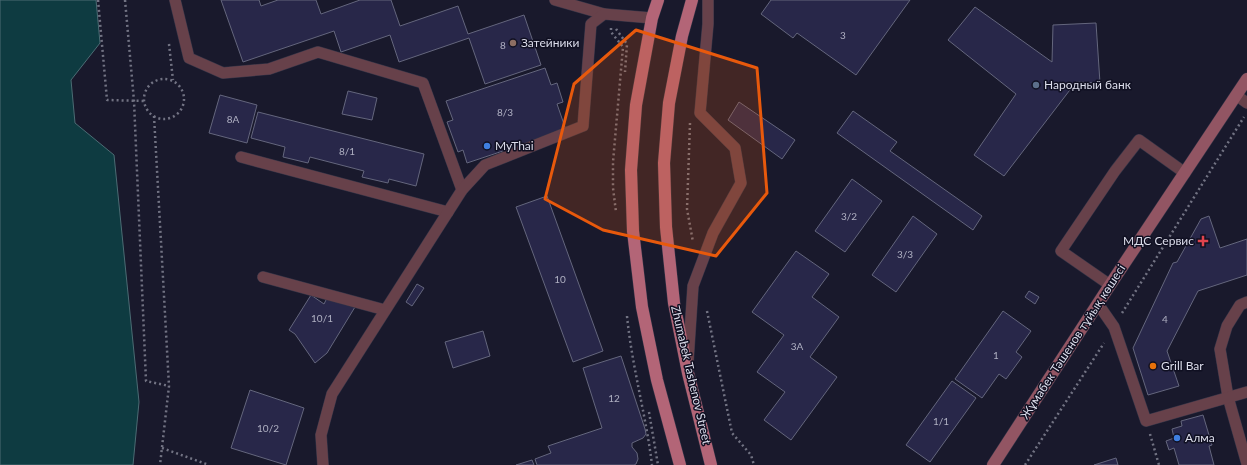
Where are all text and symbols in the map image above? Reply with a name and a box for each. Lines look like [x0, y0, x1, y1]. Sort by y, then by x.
house number: 3 [840, 29, 846, 41]
place label: Затейники [521, 35, 580, 50]
marker: Затейники [508, 38, 518, 48]
house number: 8 [500, 39, 506, 51]
place label: Народный банк [1044, 77, 1132, 92]
marker: Народный банк [1031, 80, 1041, 90]
house number: 8/3 [497, 106, 513, 118]
house number: 8А [227, 113, 240, 125]
place label: MyThai [495, 138, 534, 153]
marker: MyThai [482, 141, 492, 151]
house number: 8/1 [339, 145, 355, 157]
house number: 3/2 [841, 210, 857, 222]
place label: МДС Сервис [1123, 233, 1194, 248]
marker: МДС Сервис [1197, 235, 1209, 247]
house number: 3/3 [897, 248, 913, 260]
street label: Жұмабек Тәшенов тұйық көшесі [1017, 262, 1128, 422]
house number: 10 [554, 273, 566, 285]
street label: Zhumabek Tashenov Street [668, 304, 715, 446]
house number: 10/1 [311, 312, 333, 324]
house number: 4 [1162, 313, 1168, 325]
house number: 3А [791, 340, 804, 352]
house number: 1 [993, 349, 999, 361]
place label: Grill Bar [1161, 358, 1204, 373]
marker: Grill Bar [1148, 361, 1158, 371]
house number: 12 [608, 392, 620, 404]
house number: 1/1 [933, 415, 949, 427]
house number: 10/2 [257, 422, 279, 434]
place label: Алма [1185, 430, 1215, 445]
marker: Алма [1172, 433, 1182, 443]

